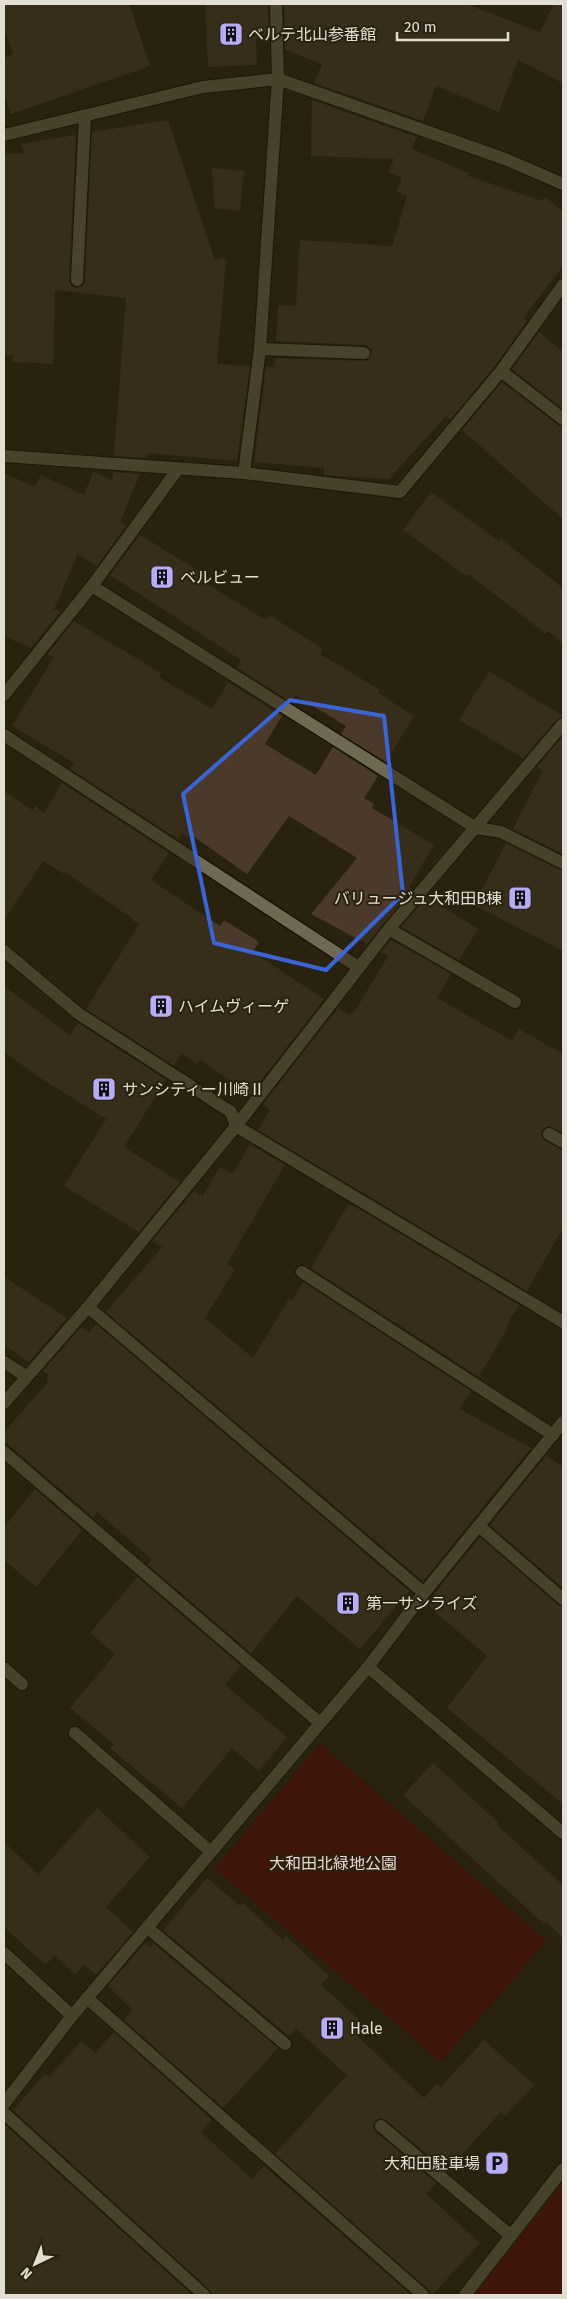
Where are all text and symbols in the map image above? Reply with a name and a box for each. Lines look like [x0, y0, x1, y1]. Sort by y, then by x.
scale bar [397, 10, 508, 42]
text: 20 m [404, 18, 437, 36]
building icon: ベルテ北山参番館 [218, 21, 244, 47]
place label: ベルテ北山参番館 [248, 25, 376, 44]
building icon: ベルビュー [149, 564, 175, 590]
place label: ベルビュー [180, 568, 260, 587]
building icon: バリュージュ大和田B棟 [507, 885, 533, 911]
place label: バリュージュ大和田B棟 [334, 889, 502, 908]
building icon: ハイムヴィーゲ [148, 993, 174, 1019]
place label: ハイムヴィーゲ [178, 997, 289, 1016]
building icon: サンシティー川崎Ⅱ [91, 1076, 117, 1102]
place label: サンシティー川崎Ⅱ [122, 1080, 265, 1099]
building icon: 第一サンライズ [335, 1590, 361, 1616]
place label: 第一サンライズ [366, 1594, 478, 1613]
park label: 大和田北緑地公園 [269, 1854, 397, 1873]
building icon: Hale [319, 2015, 345, 2041]
place label: Hale [350, 2019, 383, 2038]
parking icon: 大和田駐車場 [484, 2150, 510, 2176]
place label: 大和田駐車場 [384, 2154, 480, 2173]
north arrow [10, 2239, 60, 2289]
text: N [17, 2264, 36, 2283]

